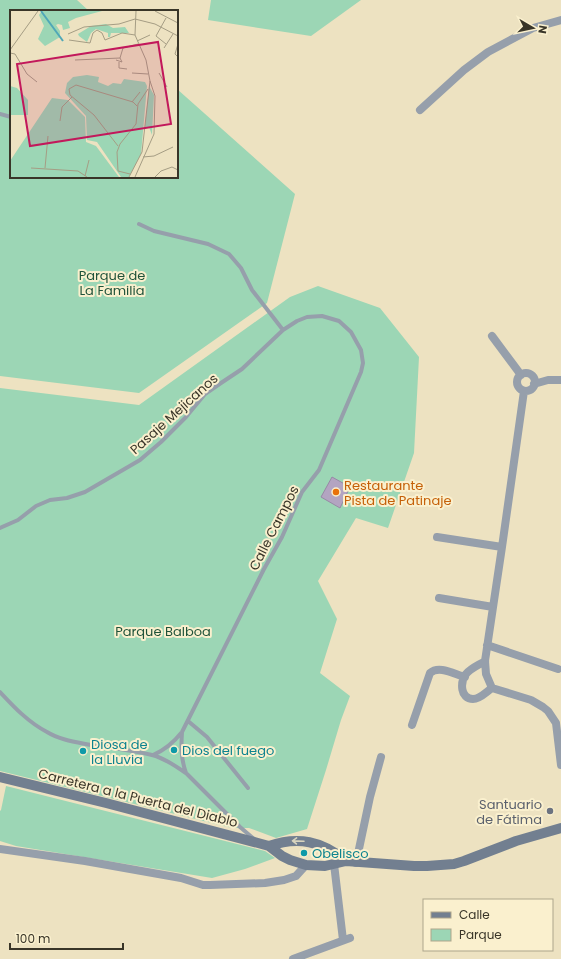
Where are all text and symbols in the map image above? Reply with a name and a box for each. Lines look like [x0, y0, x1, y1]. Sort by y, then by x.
north arrow [513, 8, 553, 48]
inset map [10, 10, 178, 178]
text: N [534, 24, 551, 35]
park label: Parque de La Familia [79, 266, 145, 300]
street label: Pasaje Mejicanos [126, 369, 222, 459]
place label: Restaurante Pista de Patinaje [344, 476, 451, 510]
street label: Calle Campos [244, 482, 304, 574]
marker: Restaurante Pista de Patinaje [331, 487, 341, 497]
park label: Parque Balboa [115, 622, 211, 641]
place label: Diosa de la Lluvia [91, 735, 148, 769]
place label: Dios del fuego [182, 741, 274, 760]
marker: Dios del fuego [169, 745, 179, 755]
marker: Diosa de la Lluvia [78, 746, 88, 756]
street label: Carretera a la Puerta del Diablo [36, 764, 240, 832]
place label: Santuario de Fátima [476, 795, 542, 829]
marker: Santuario de Fátima [545, 806, 555, 816]
one-way arrow [292, 837, 305, 845]
place label: Obelisco [312, 844, 368, 863]
marker: Obelisco [299, 848, 309, 858]
legend [423, 899, 553, 951]
text: Calle [459, 906, 490, 923]
scale bar [10, 925, 123, 951]
text: Parque [459, 926, 502, 943]
text: 100 m [16, 930, 50, 947]

